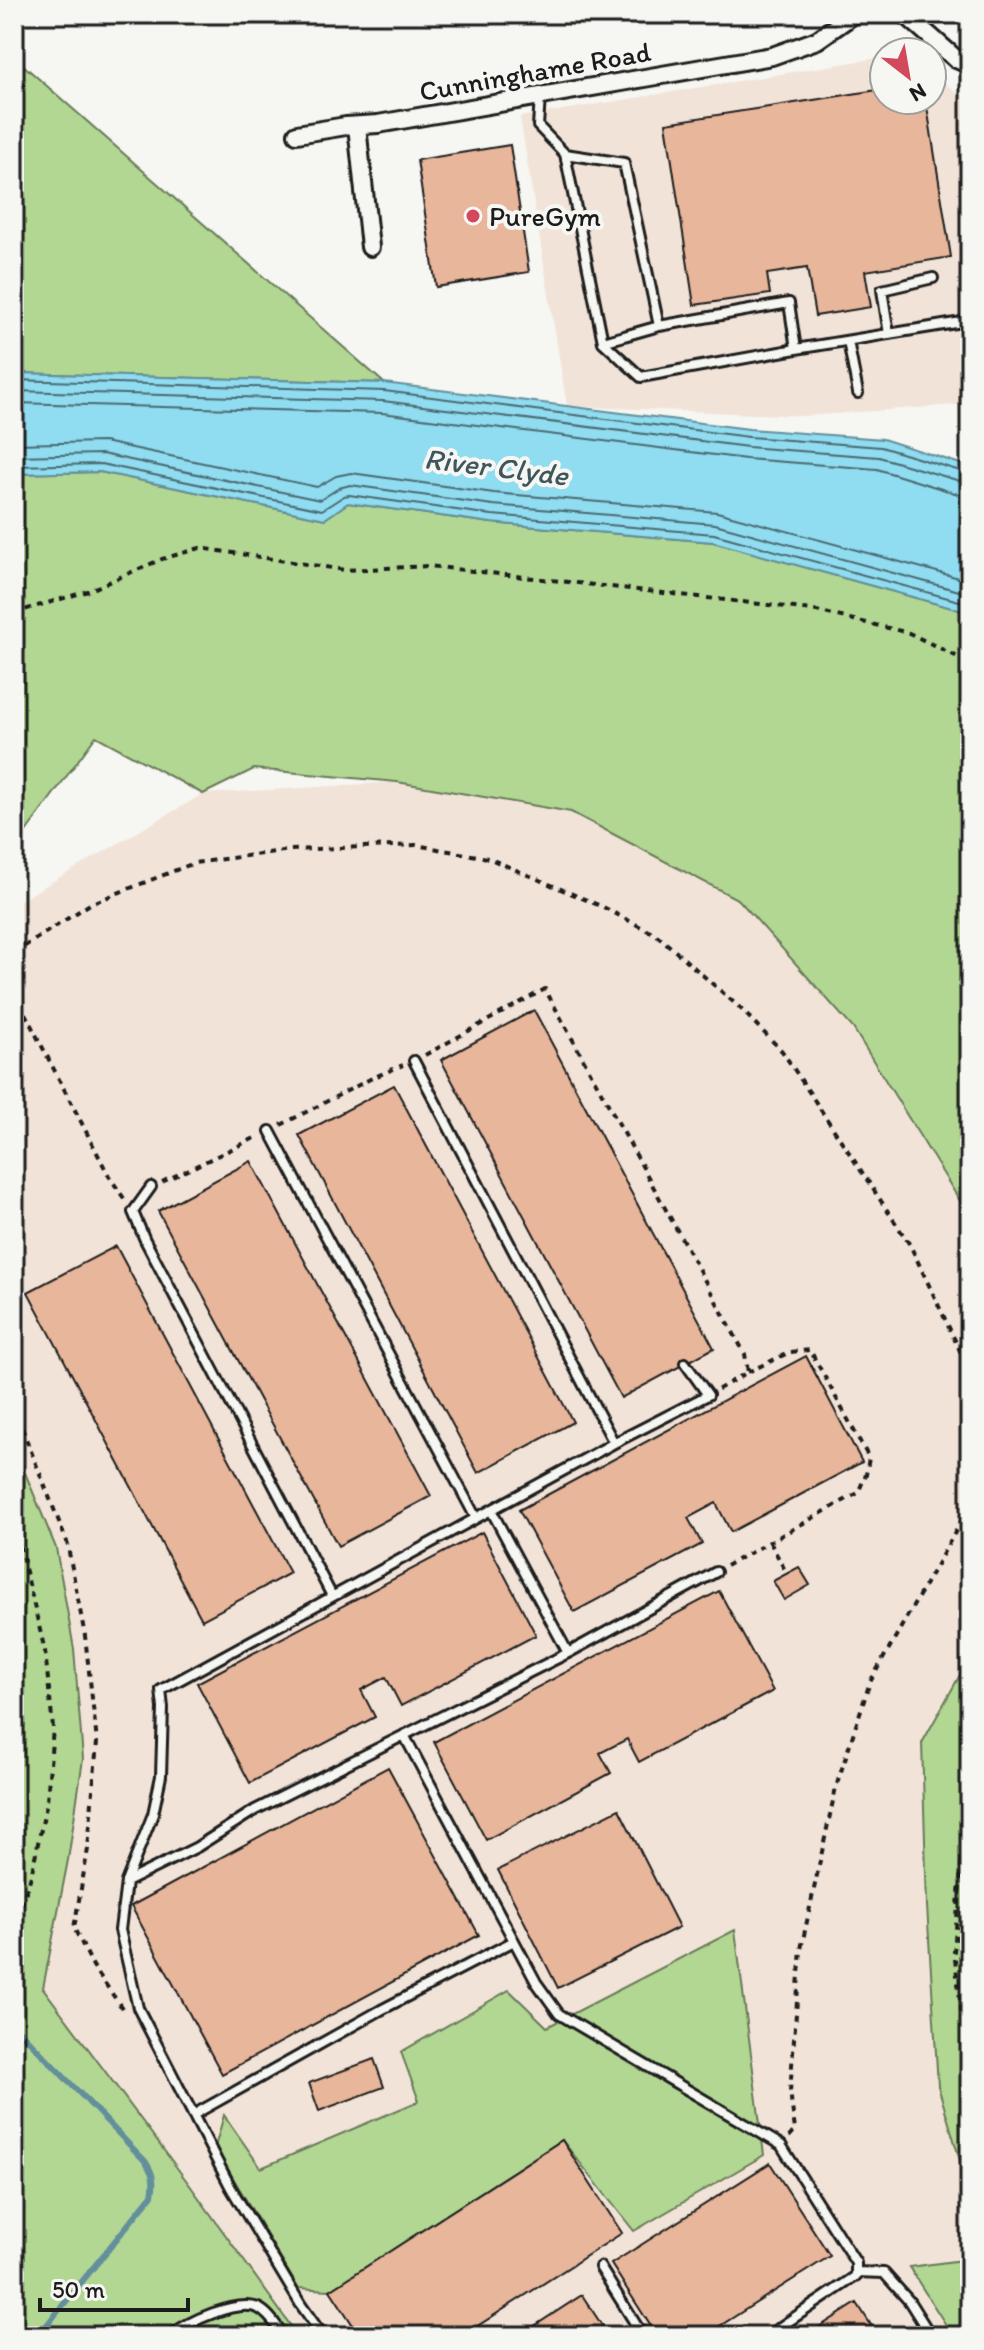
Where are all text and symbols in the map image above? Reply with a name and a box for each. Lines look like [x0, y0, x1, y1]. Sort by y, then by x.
street label: Cunninghame Road [417, 34, 654, 108]
north arrow [868, 36, 948, 116]
text: N [905, 77, 931, 108]
place label: PureGym [489, 199, 601, 233]
marker: PureGym [464, 207, 482, 225]
water label: River Clyde [422, 439, 572, 494]
scale bar [40, 2262, 188, 2312]
text: 50 m [52, 2275, 105, 2304]

